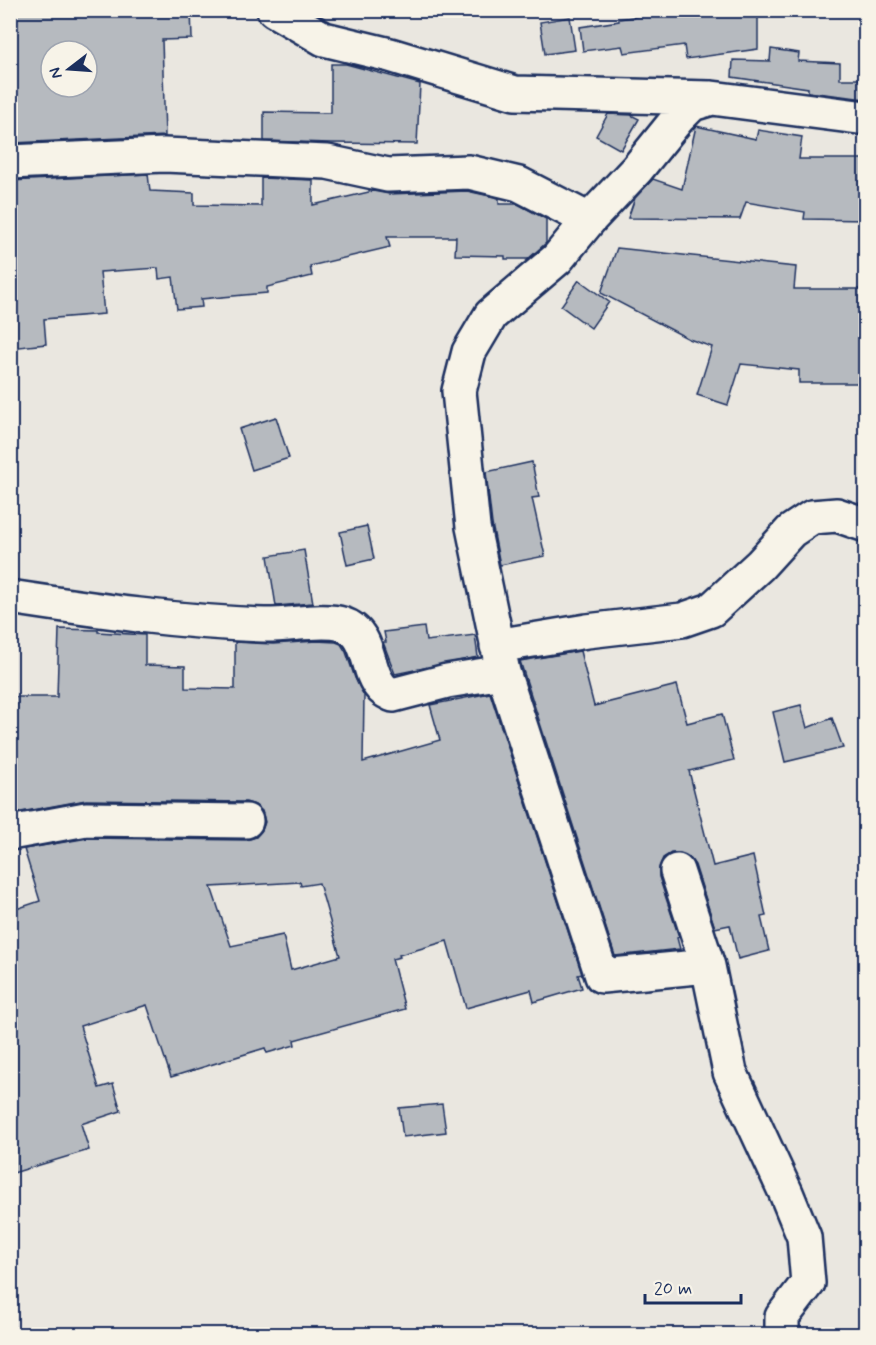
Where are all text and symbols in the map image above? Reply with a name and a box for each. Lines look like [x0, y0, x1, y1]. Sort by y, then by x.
north arrow [39, 39, 99, 99]
text: N [44, 65, 68, 81]
scale bar [645, 1267, 741, 1305]
text: 20 m [654, 1277, 692, 1301]

